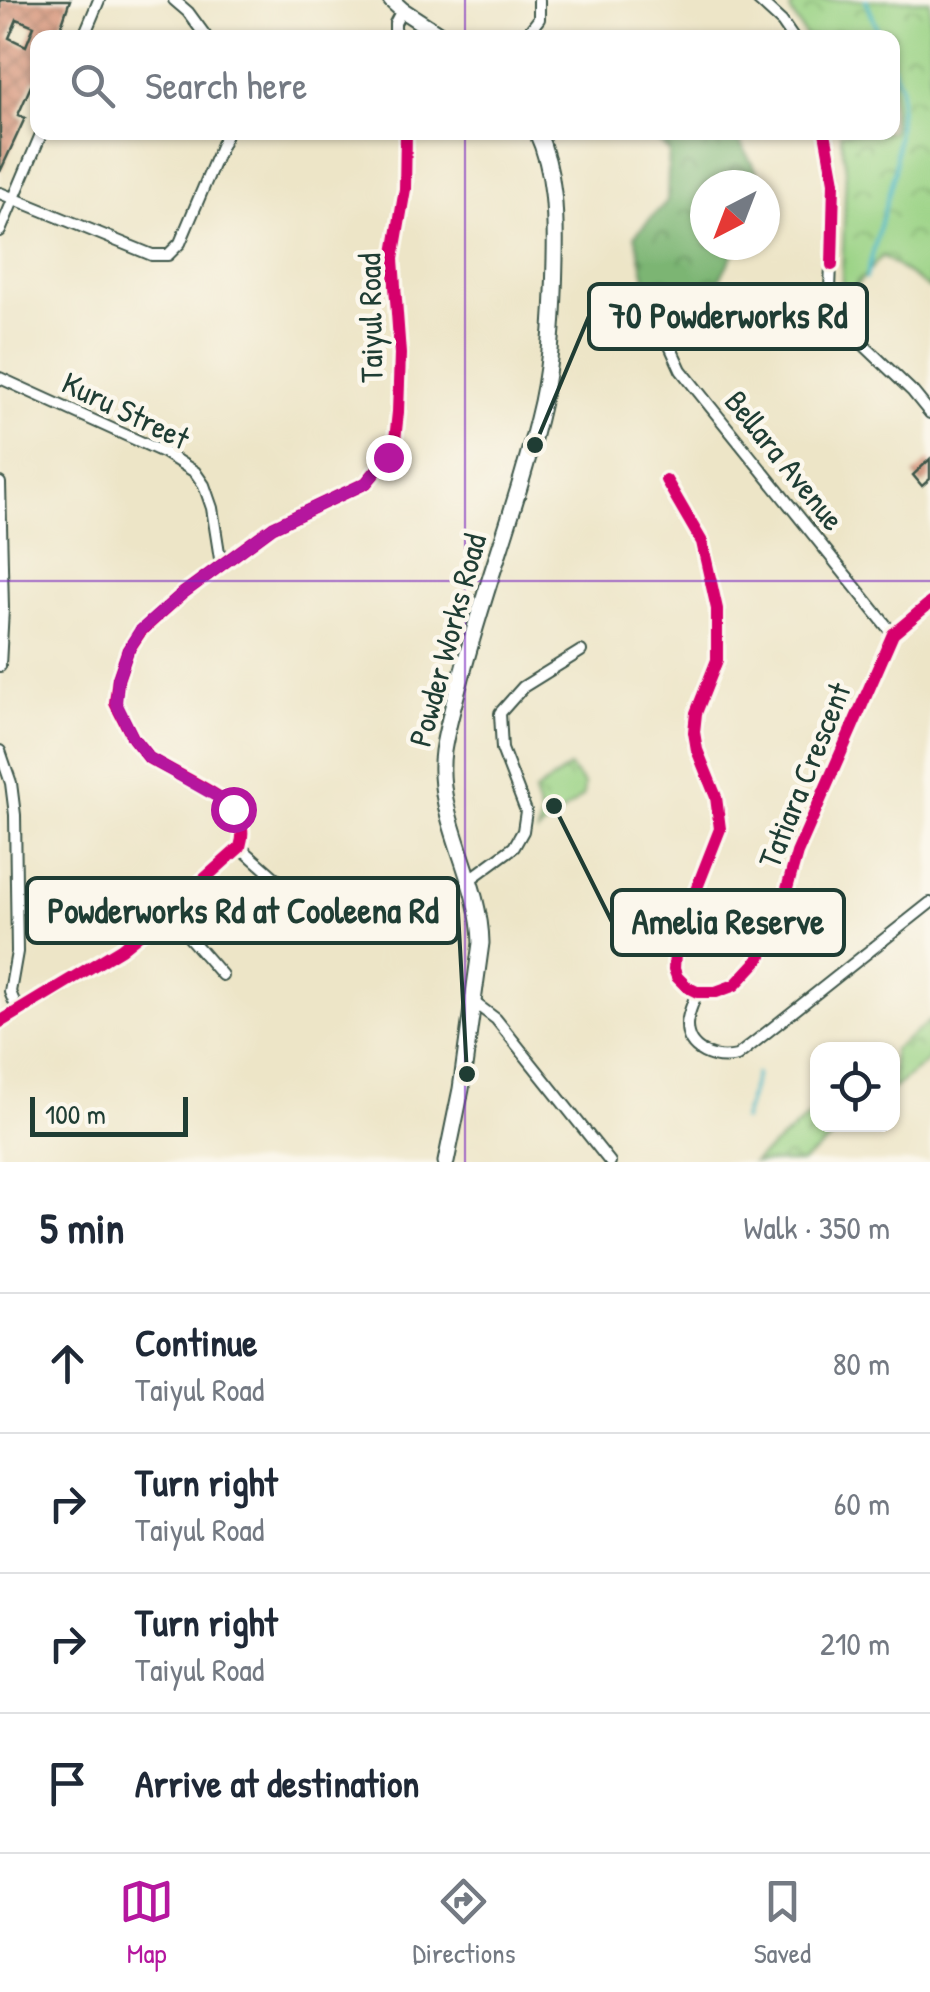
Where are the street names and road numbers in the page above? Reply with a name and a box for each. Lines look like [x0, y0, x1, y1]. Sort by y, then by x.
street label: Taiyul Road [347, 253, 393, 383]
street label: Kuru Street [55, 361, 198, 460]
street label: Bellara Avenue [715, 381, 855, 539]
street label: Powder Works Road [398, 529, 496, 751]
street label: Tatiara Crescent [747, 675, 861, 874]

